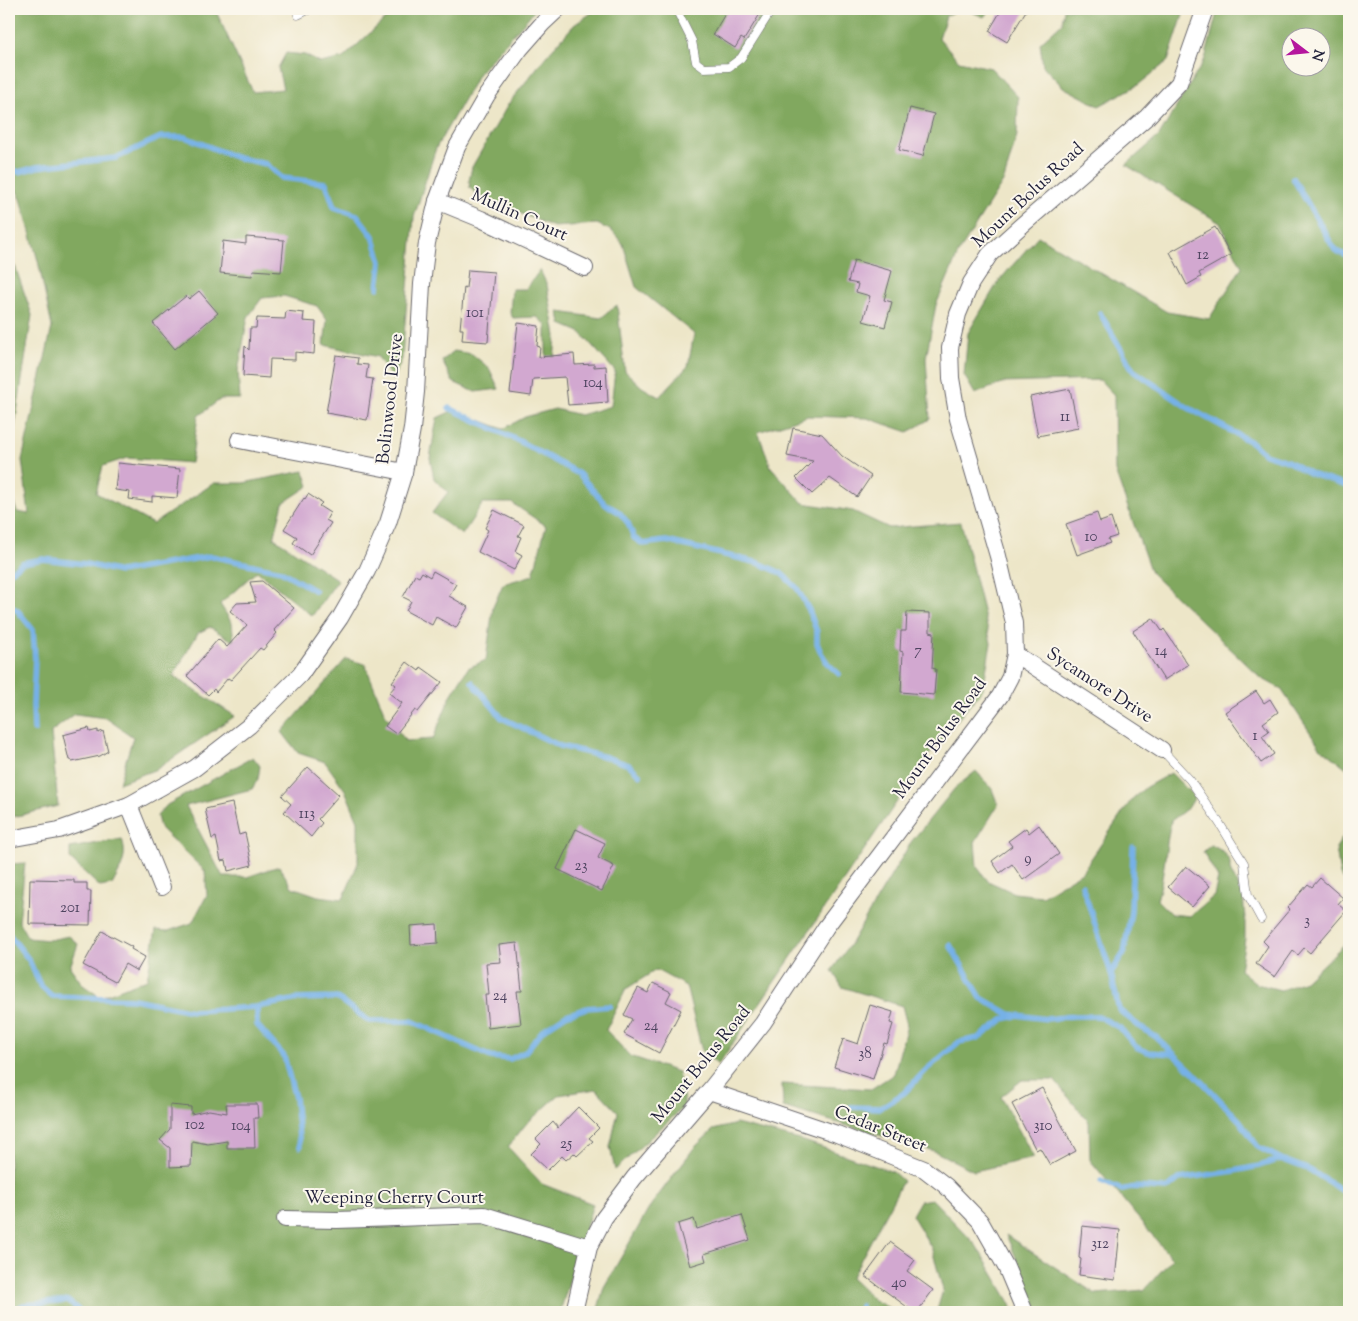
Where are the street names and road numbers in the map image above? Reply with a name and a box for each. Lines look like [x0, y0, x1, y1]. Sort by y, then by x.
street label: Mount Bolus Road [967, 137, 1091, 255]
street label: Mullin Court [466, 183, 572, 249]
street label: Bolinwood Drive [371, 332, 411, 466]
street label: Sycamore Drive [1040, 642, 1158, 730]
street label: Mount Bolus Road [888, 673, 994, 805]
street label: Mount Bolus Road [646, 1001, 758, 1129]
street label: Cedar Street [830, 1100, 930, 1160]
street label: Weeping Cherry Court [304, 1186, 484, 1212]

